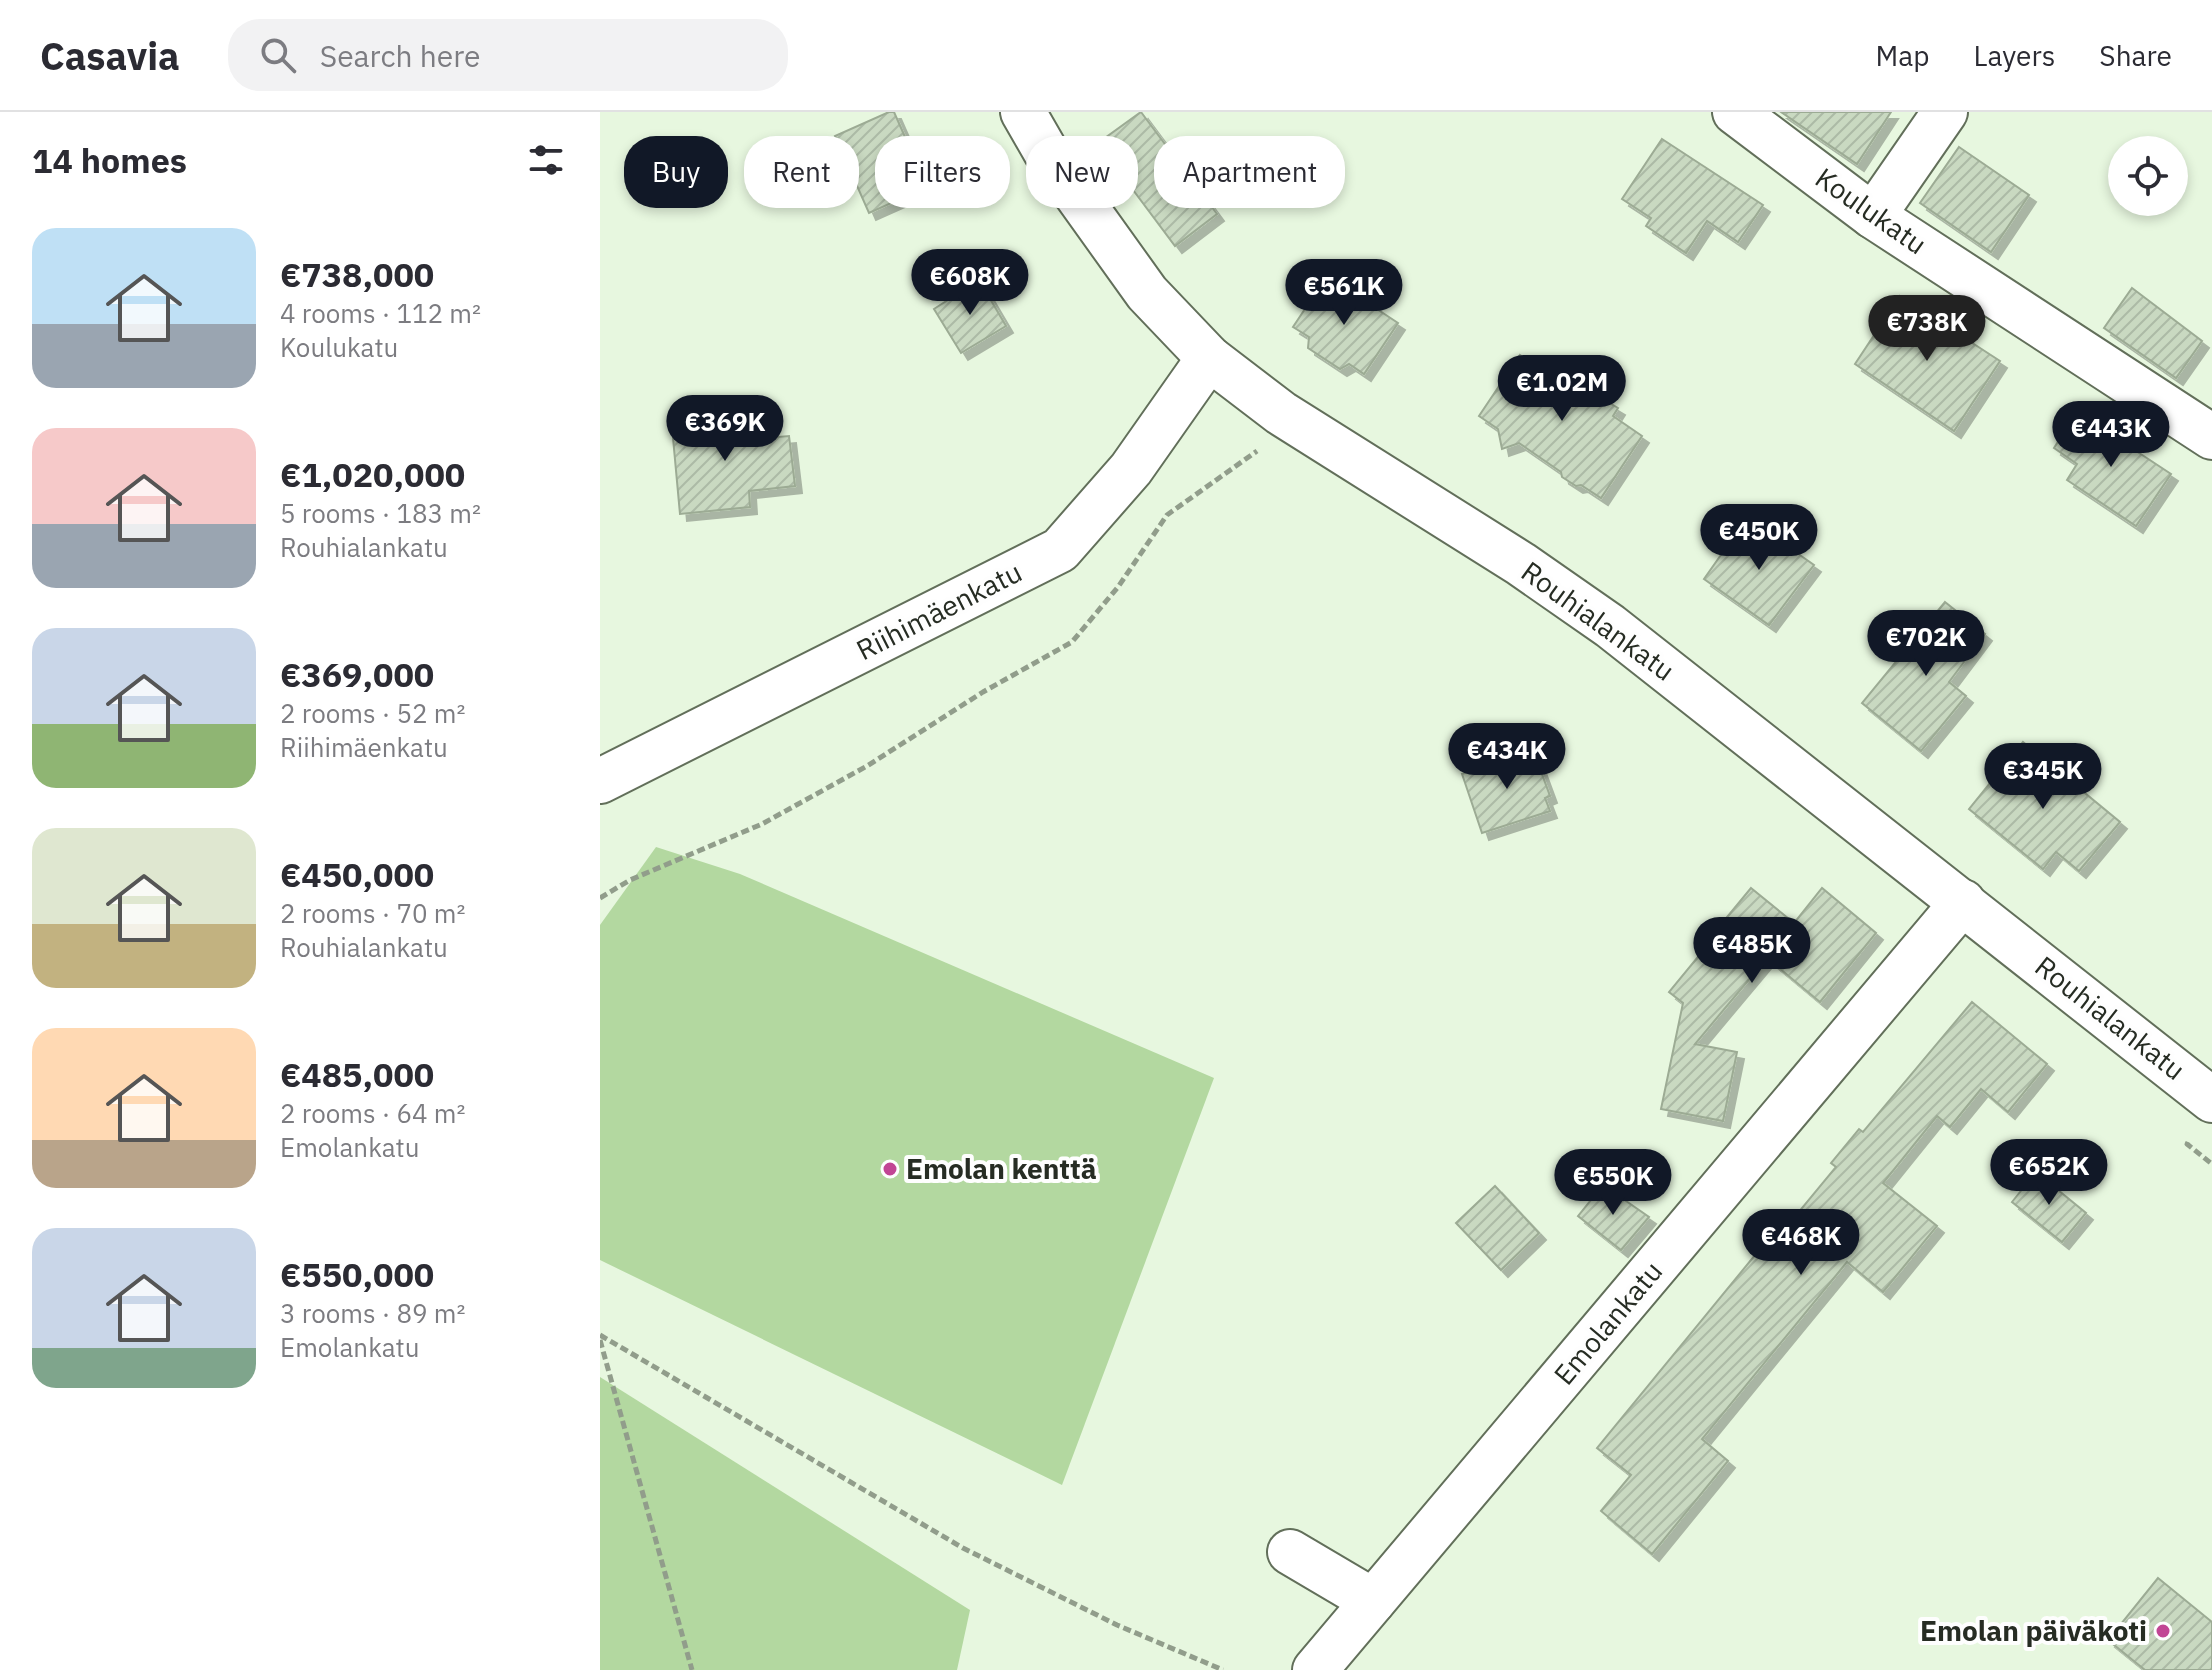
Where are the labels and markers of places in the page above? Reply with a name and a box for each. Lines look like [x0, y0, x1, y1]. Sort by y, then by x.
pin: €608K [914, 249, 1026, 317]
pin: €561K [1288, 259, 1400, 327]
pin: €738K [1871, 295, 1983, 363]
pin: €1.02M [1497, 355, 1627, 423]
pin: €369K [669, 395, 781, 463]
pin: €443K [2055, 401, 2167, 469]
pin: €450K [1703, 504, 1815, 572]
pin: €702K [1870, 610, 1982, 678]
pin: €434K [1451, 723, 1563, 791]
pin: €345K [1987, 743, 2099, 811]
pin: €485K [1696, 917, 1808, 985]
pin: €652K [1993, 1139, 2105, 1207]
pin: €550K [1557, 1149, 1669, 1217]
place label: Emolan kenttä [906, 1150, 1097, 1187]
marker: Emolan kenttä [881, 1160, 899, 1178]
pin: €468K [1745, 1209, 1857, 1277]
place label: Emolan päiväkoti [1920, 1612, 2147, 1649]
marker: Emolan päiväkoti [2154, 1622, 2172, 1640]

